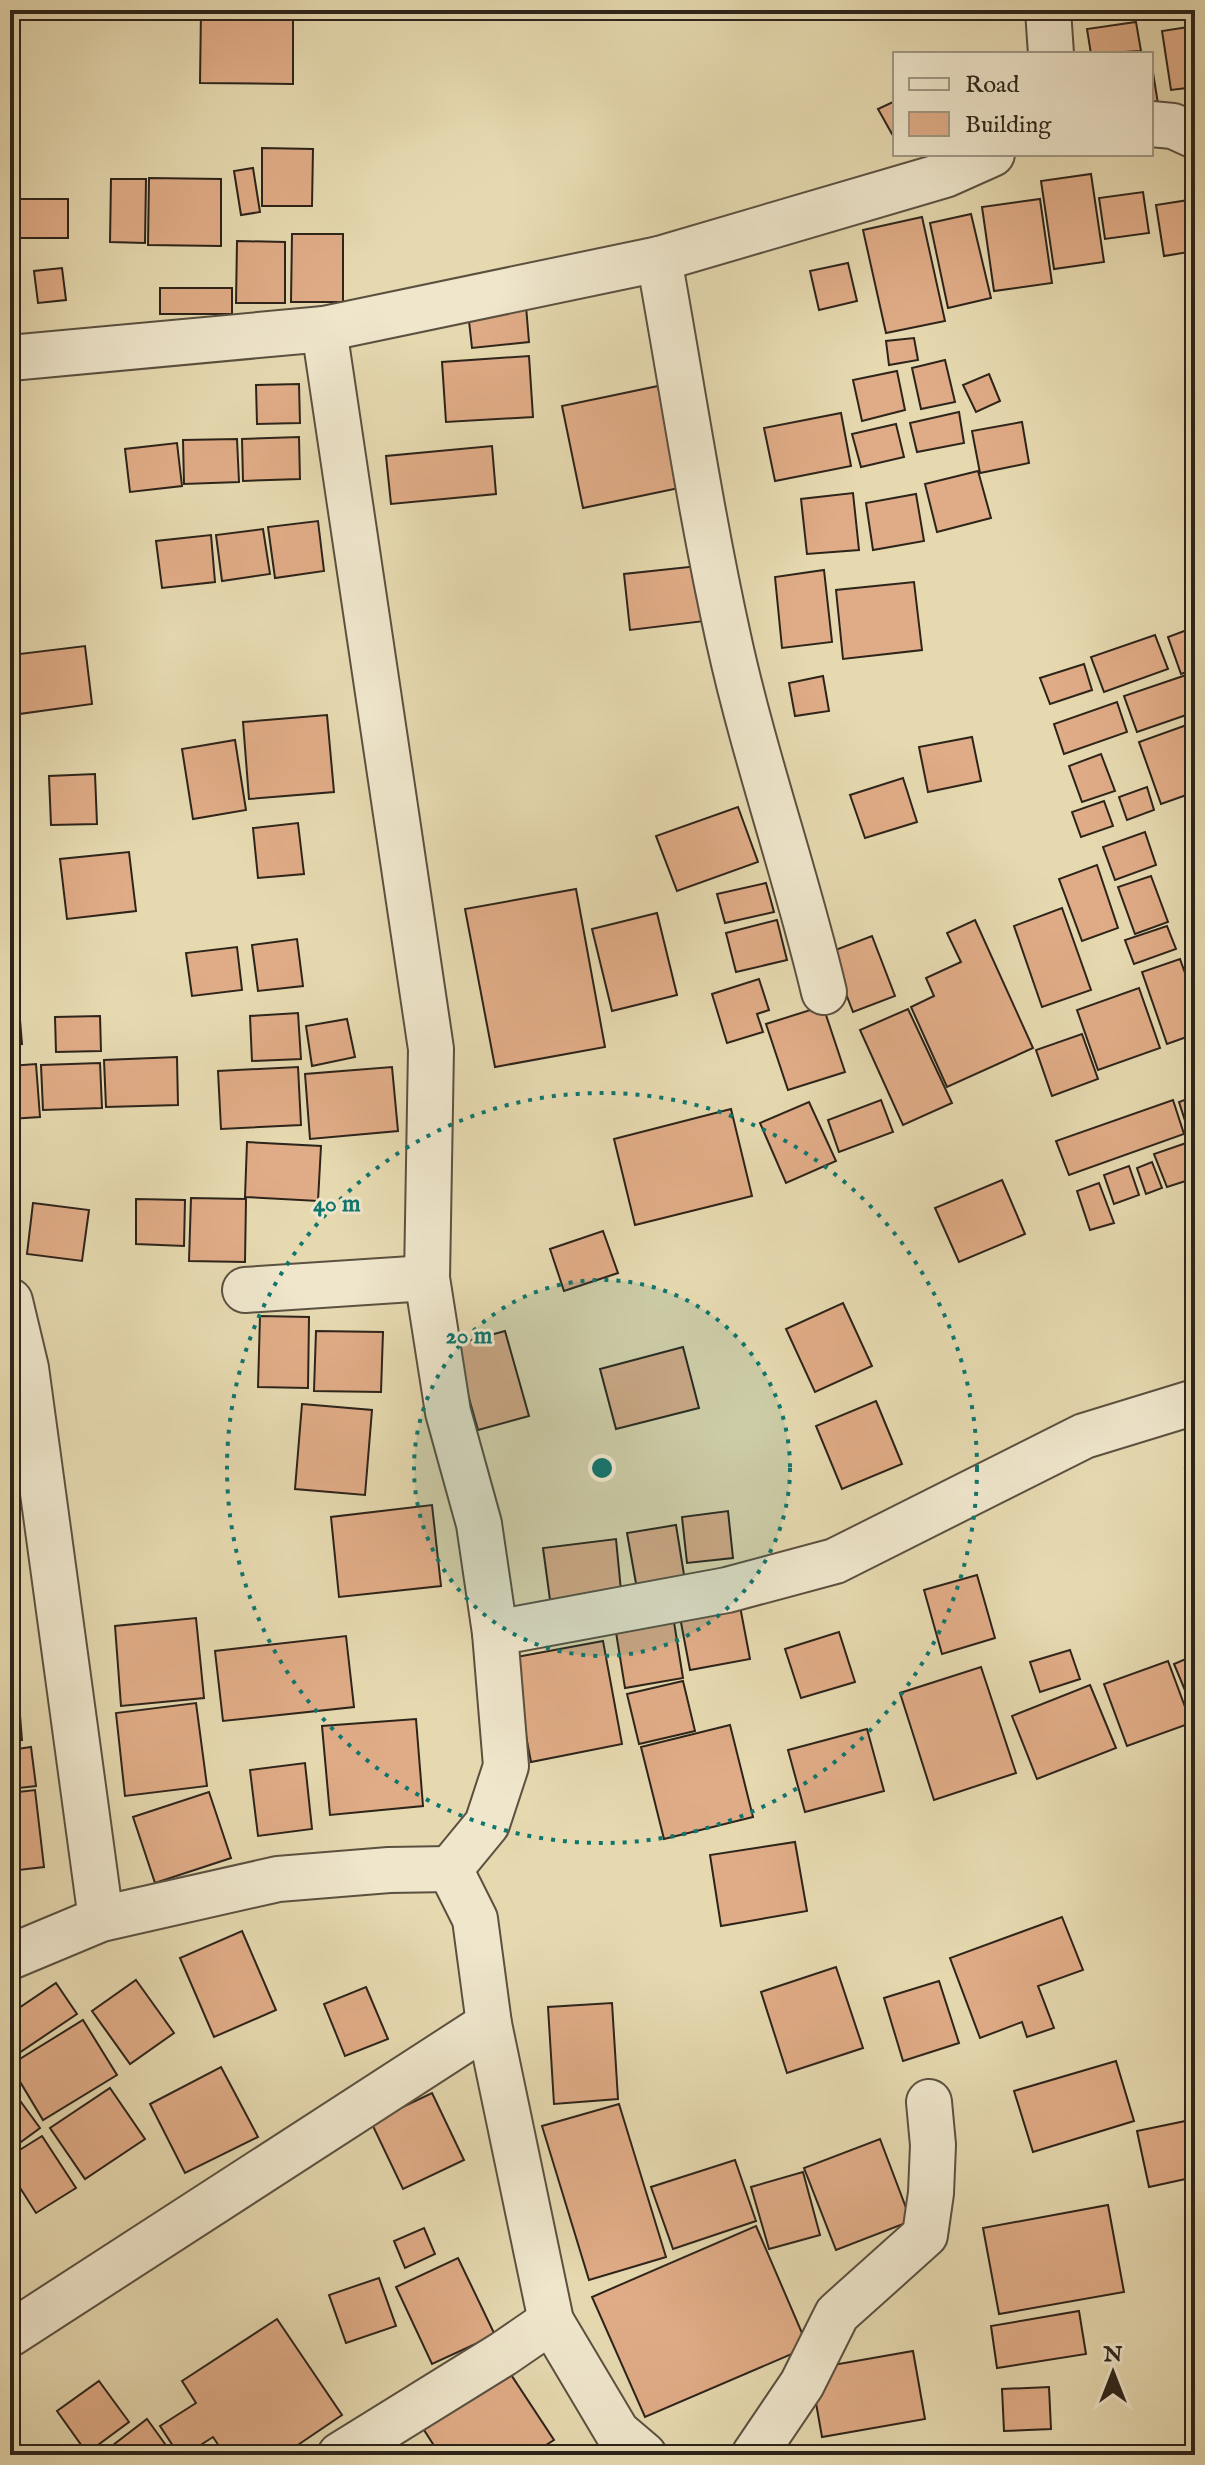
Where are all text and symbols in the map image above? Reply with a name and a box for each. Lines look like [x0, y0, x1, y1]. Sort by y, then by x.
legend [893, 52, 1153, 156]
text: Road [965, 70, 1019, 101]
text: Building [965, 110, 1052, 141]
text: 40 m [313, 1189, 361, 1220]
text: 20 m [446, 1321, 493, 1352]
centre of rings [588, 1454, 616, 1482]
north arrow [1073, 2333, 1153, 2413]
text: N [1102, 2341, 1123, 2369]

